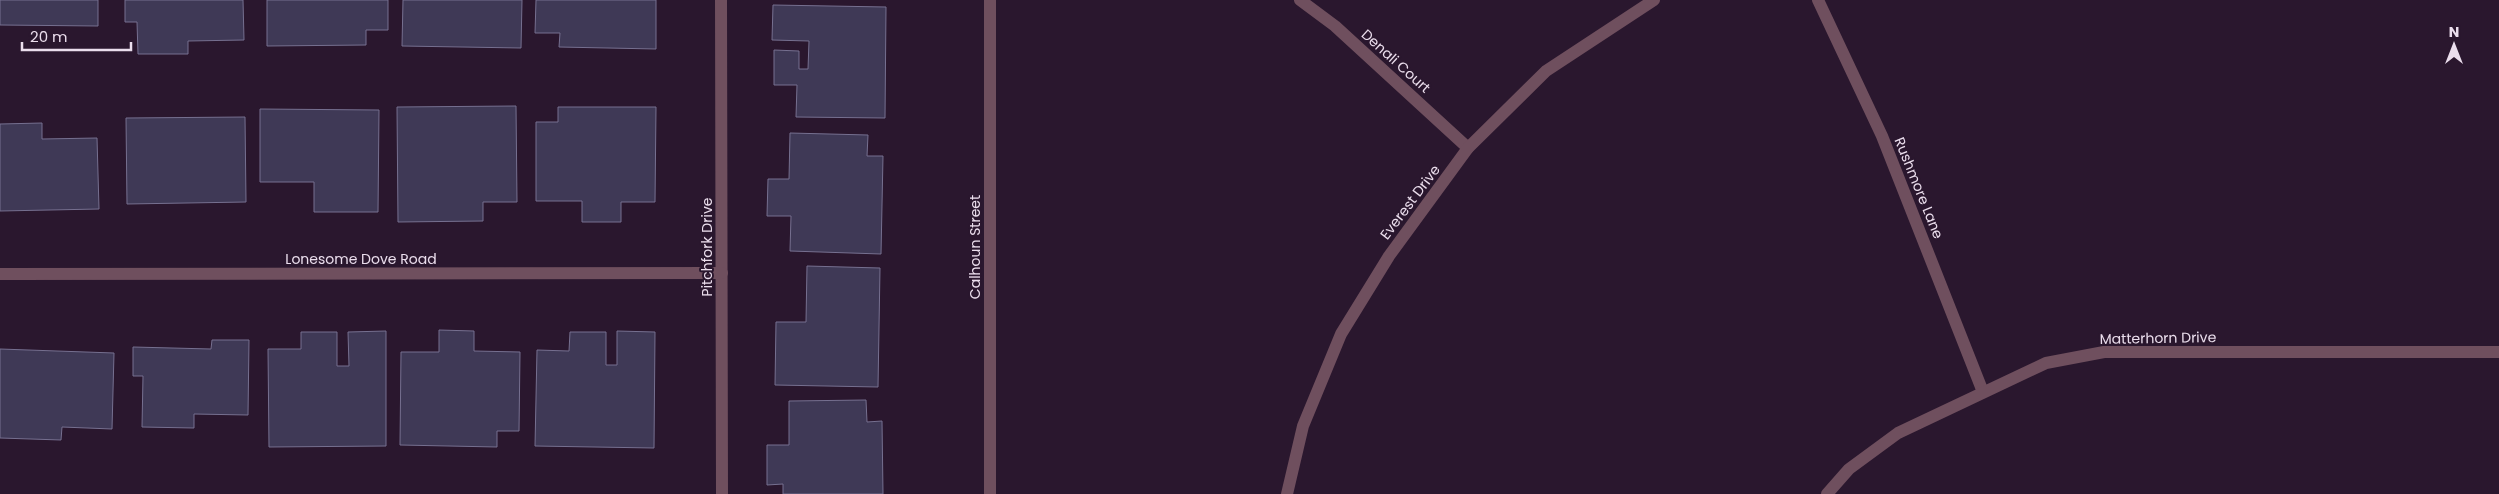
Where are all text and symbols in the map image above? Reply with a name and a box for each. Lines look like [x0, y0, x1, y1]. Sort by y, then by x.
scale bar [22, 20, 131, 52]
north arrow [2429, 20, 2479, 70]
text: N [2449, 22, 2459, 42]
street label: Denali Court [1357, 25, 1435, 97]
text: 20 m [30, 26, 68, 47]
street label: Rushmore Lane [1890, 134, 1949, 242]
street label: Everest Drive [1375, 160, 1445, 244]
street label: Calhoun Street [965, 195, 985, 299]
street label: Pitchfork Drive [697, 197, 717, 296]
street label: Lonesome Dove Road [285, 249, 437, 269]
street label: Matterhorn Drive [2100, 327, 2217, 349]

